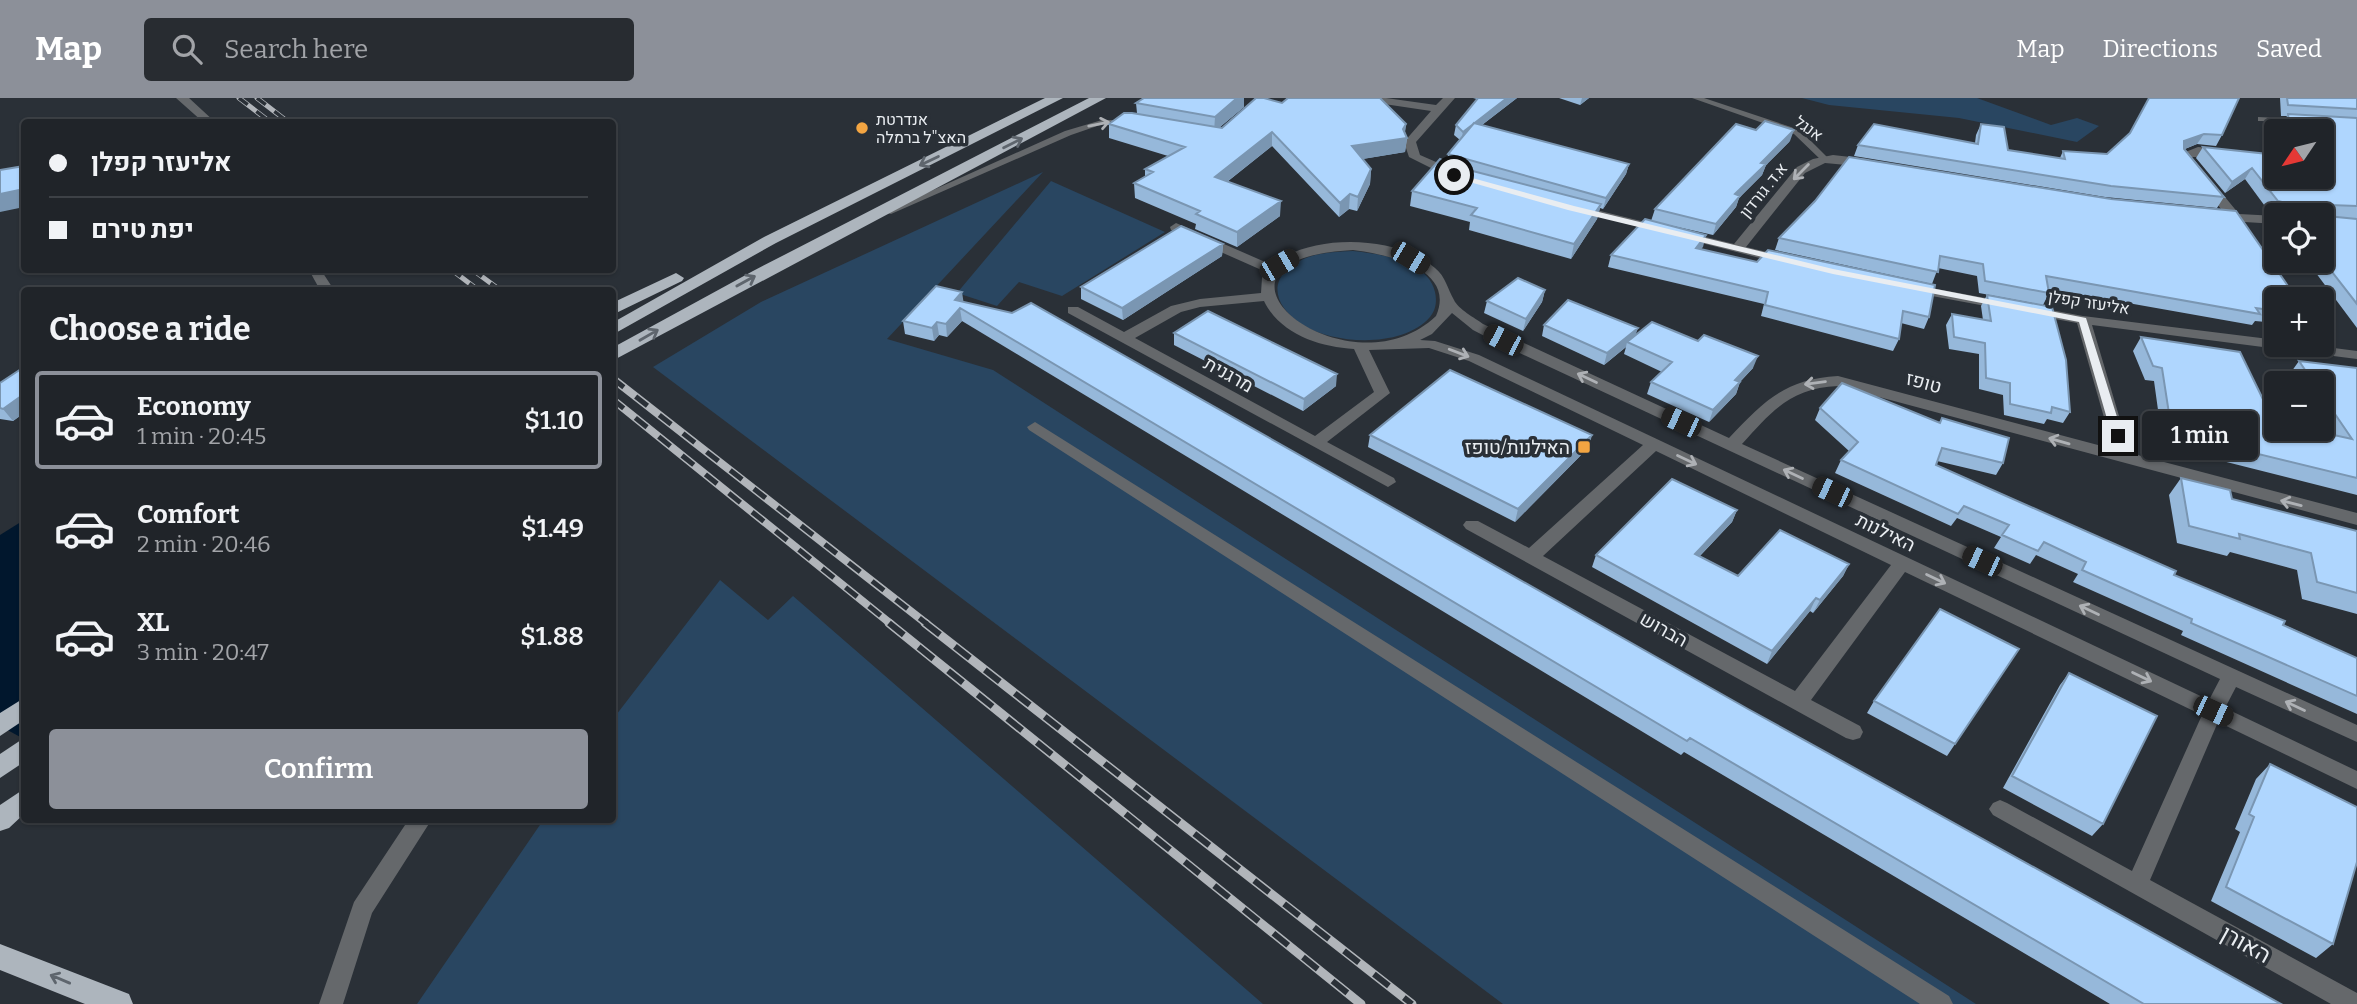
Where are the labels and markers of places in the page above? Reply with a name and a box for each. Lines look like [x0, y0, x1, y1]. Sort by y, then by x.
place label: אנדרטת האצ"ל ברמלה [876, 110, 966, 147]
marker: אנדרטת האצ"ל ברמלה [854, 120, 870, 136]
place label: האילנות/טופז [1465, 436, 1570, 459]
marker: האילנות/טופז [1576, 439, 1592, 455]

